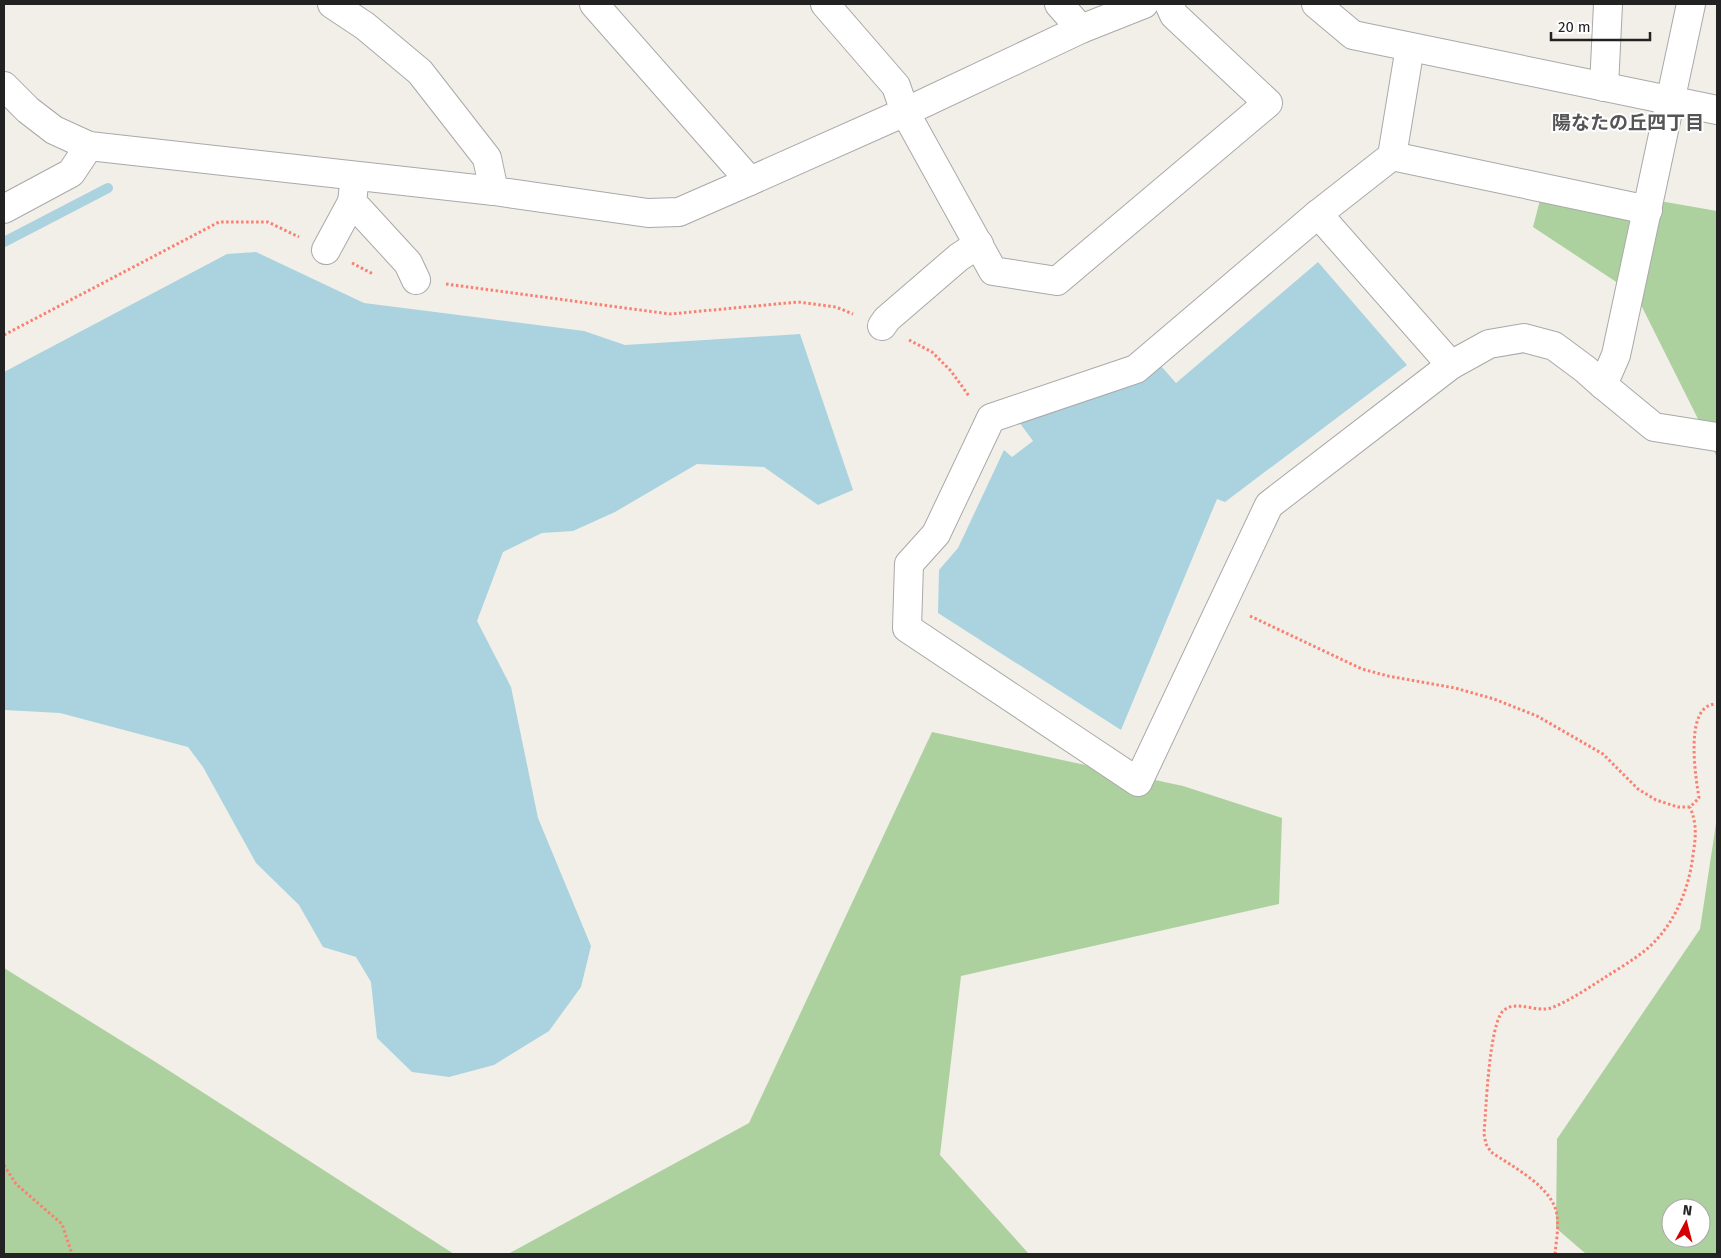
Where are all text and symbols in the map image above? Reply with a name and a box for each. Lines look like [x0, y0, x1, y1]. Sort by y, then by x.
scale bar [1551, 10, 1650, 42]
text: 20 m [1558, 18, 1591, 36]
district label: 陽なたの丘四丁目 [1552, 111, 1704, 134]
north arrow [1661, 1198, 1711, 1248]
text: N [1682, 1202, 1693, 1220]

